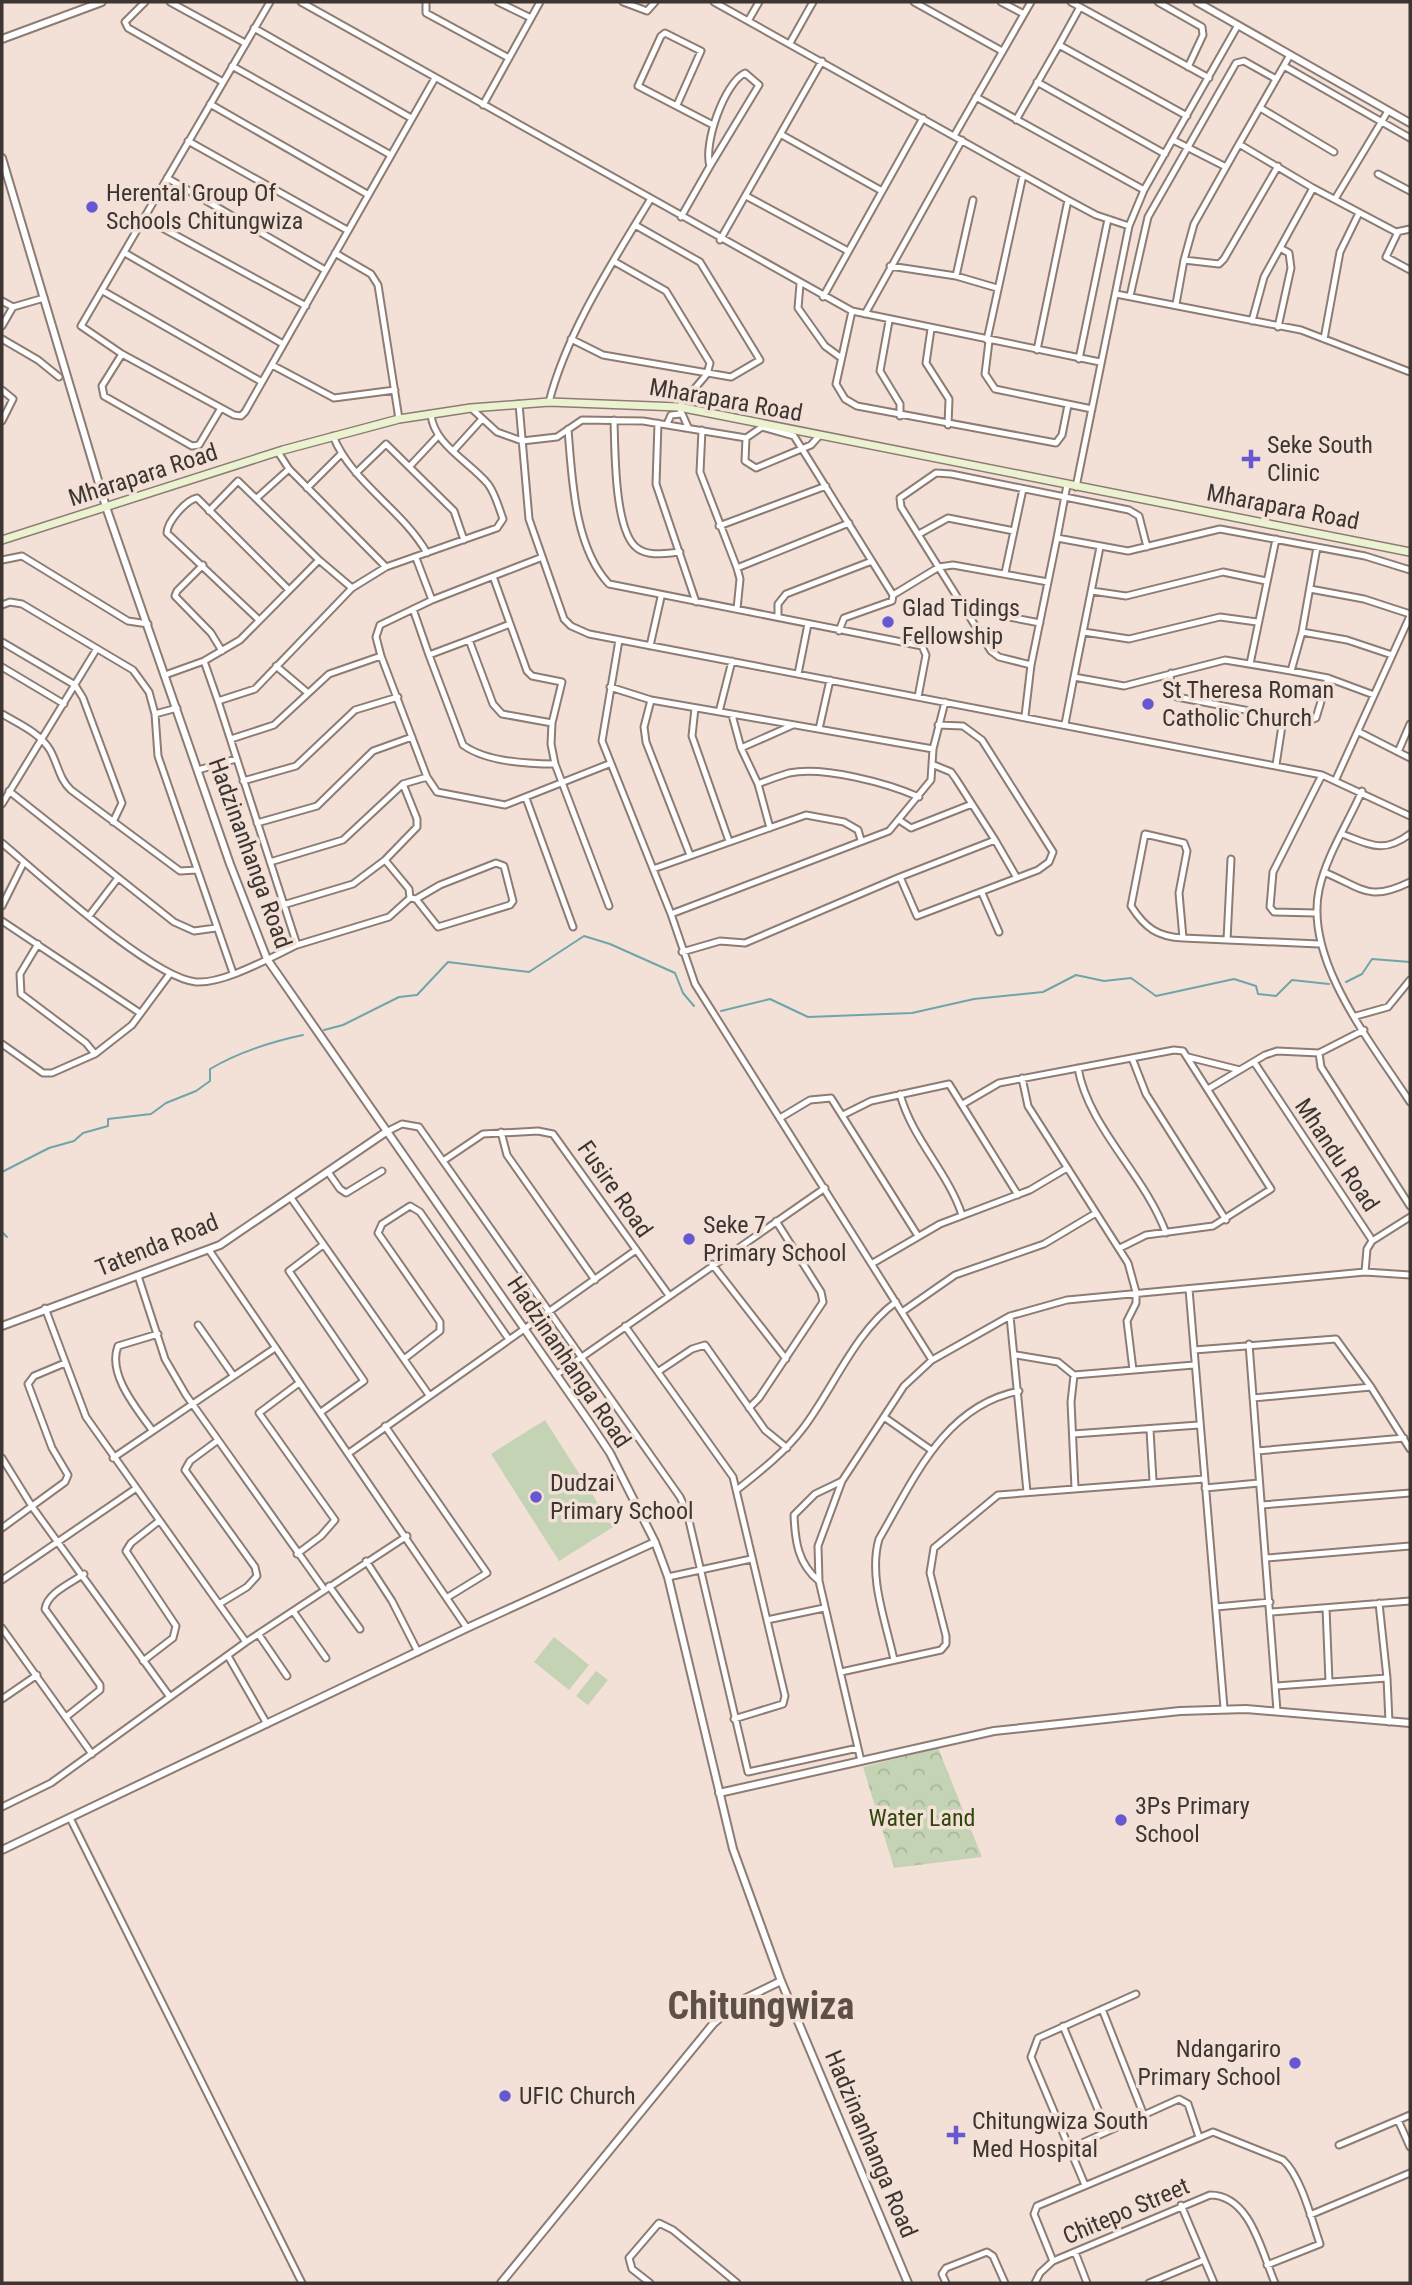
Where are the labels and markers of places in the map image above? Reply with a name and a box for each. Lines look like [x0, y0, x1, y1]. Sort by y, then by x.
place label: Herental Group Of Schools Chitungwiza [106, 179, 303, 235]
marker: Herental Group Of Schools Chitungwiza [84, 199, 100, 215]
place label: Seke South Clinic [1267, 431, 1373, 487]
marker: Seke South Clinic [1241, 449, 1261, 469]
place label: Glad Tidings Fellowship [902, 594, 1020, 650]
marker: Glad Tidings Fellowship [880, 614, 896, 630]
place label: St Theresa Roman Catholic Church [1162, 676, 1334, 732]
marker: St Theresa Roman Catholic Church [1140, 696, 1156, 712]
place label: Seke 7 Primary School [703, 1211, 846, 1267]
marker: Seke 7 Primary School [681, 1231, 697, 1247]
place label: Dudzai Primary School [550, 1469, 693, 1525]
marker: Dudzai Primary School [528, 1489, 544, 1505]
place label: 3Ps Primary School [1135, 1792, 1250, 1848]
marker: 3Ps Primary School [1113, 1812, 1129, 1828]
place label: Ndangariro Primary School [1138, 2035, 1281, 2091]
marker: Ndangariro Primary School [1287, 2055, 1303, 2071]
place label: UFIC Church [519, 2082, 636, 2110]
marker: UFIC Church [497, 2088, 513, 2104]
place label: Chitungwiza South Med Hospital [972, 2107, 1148, 2163]
marker: Chitungwiza South Med Hospital [946, 2125, 966, 2145]

